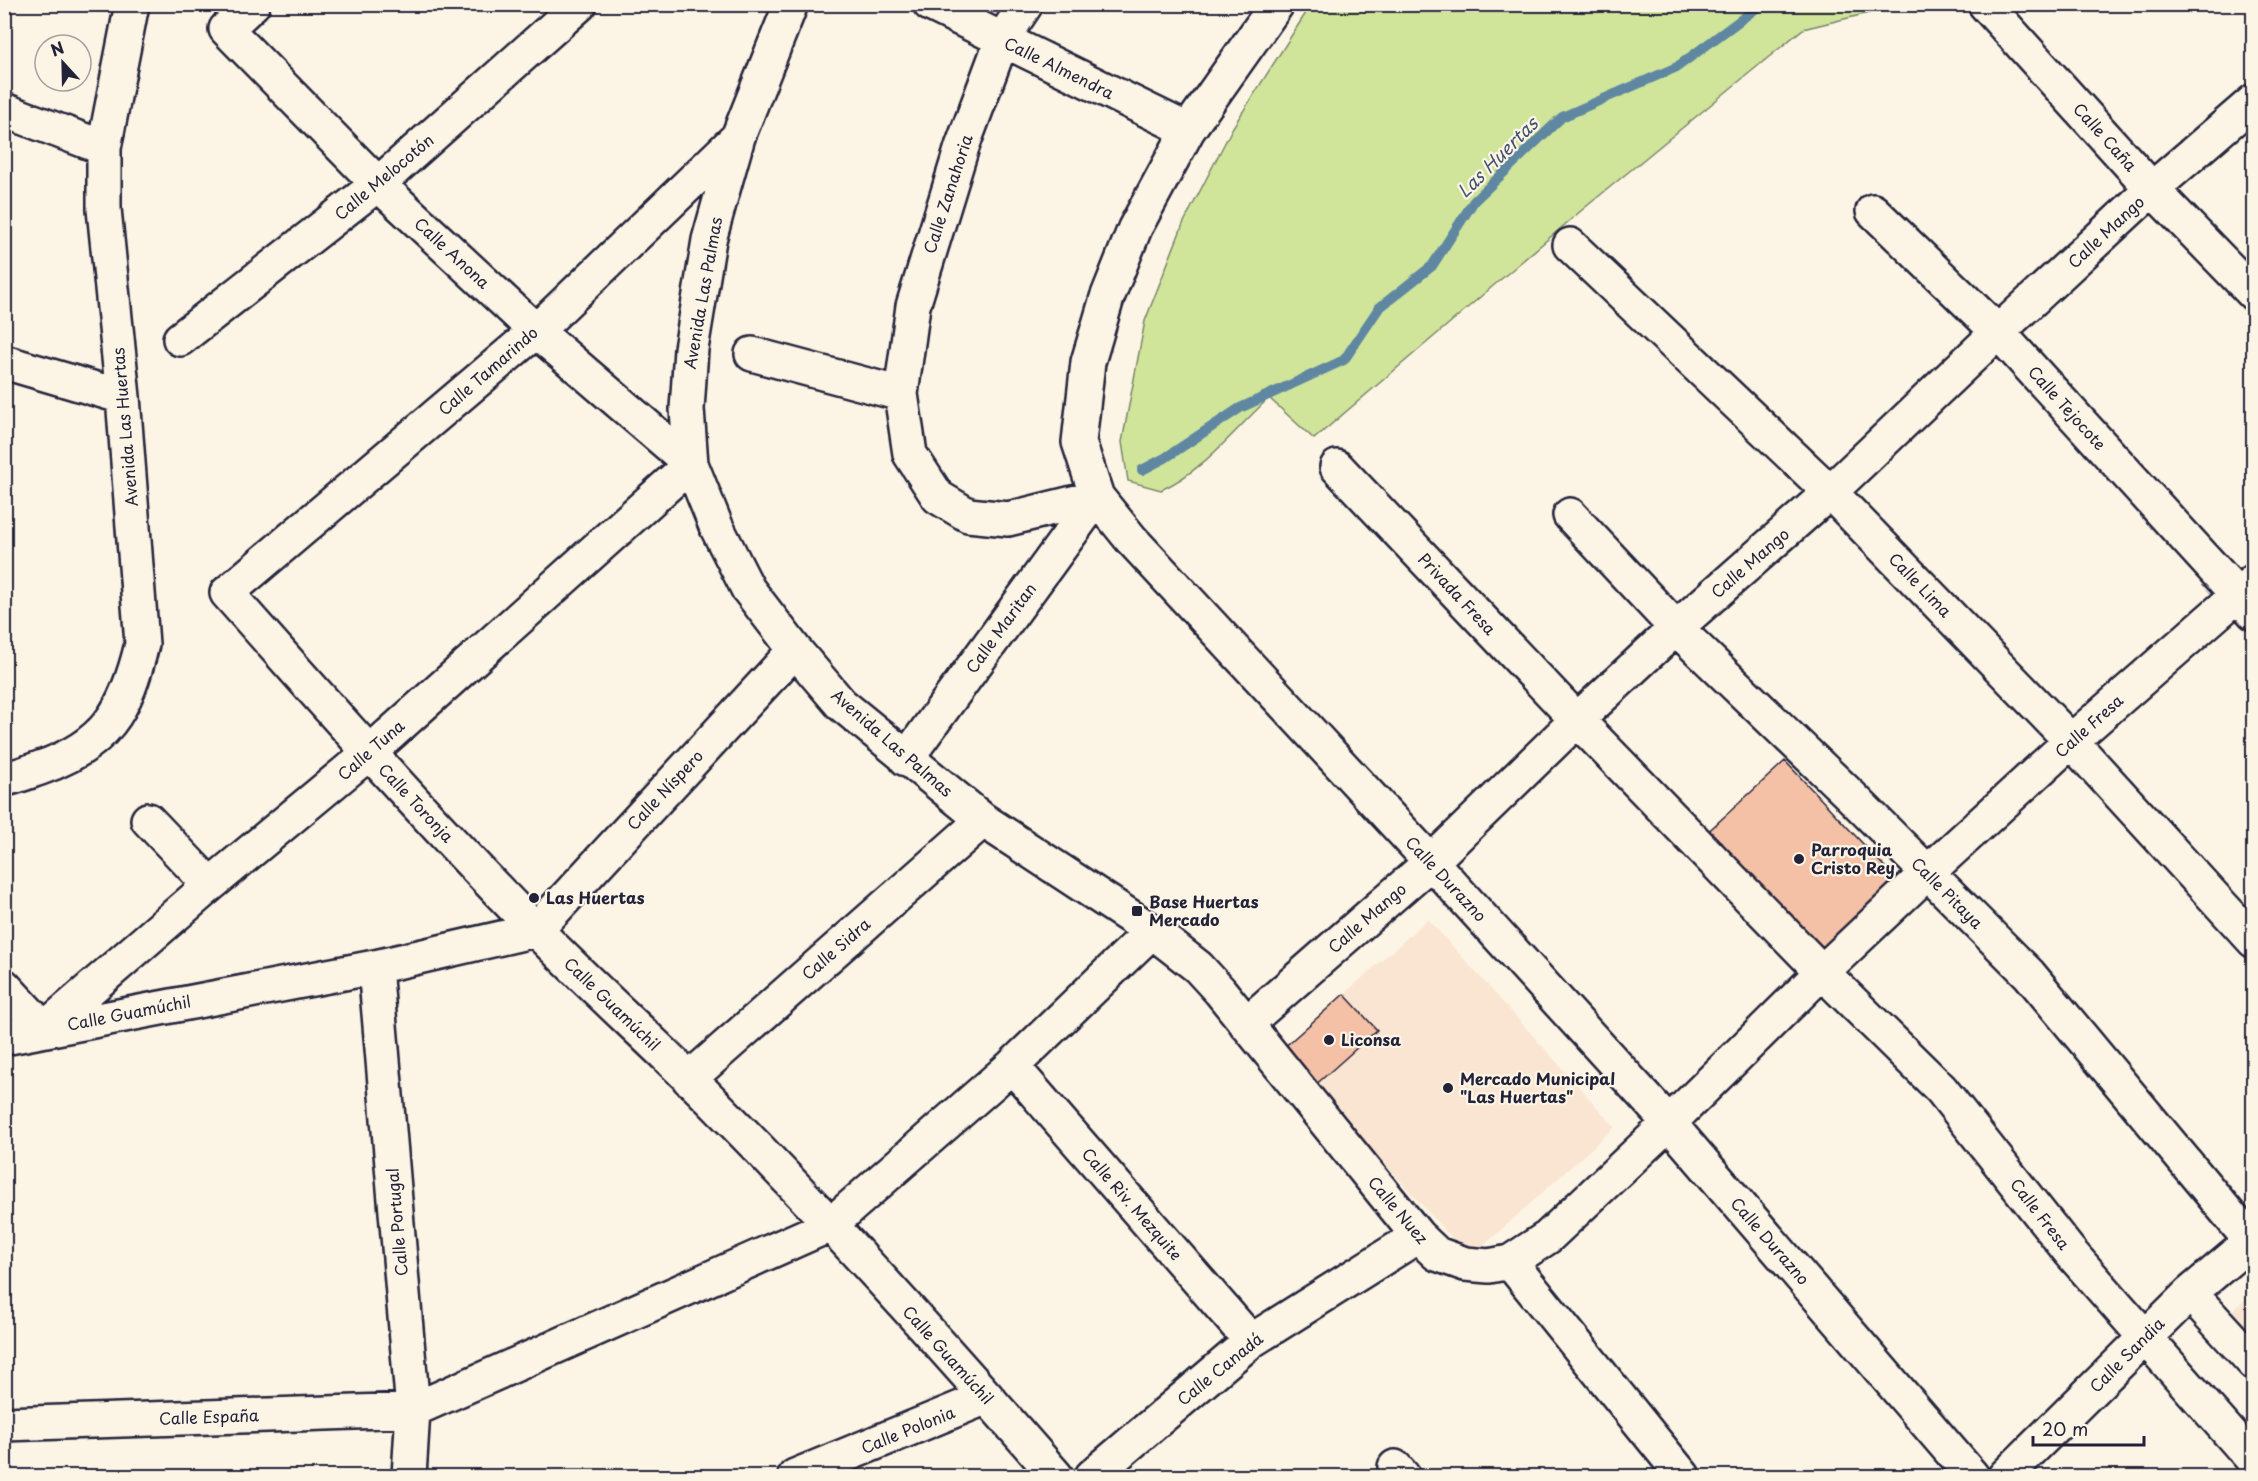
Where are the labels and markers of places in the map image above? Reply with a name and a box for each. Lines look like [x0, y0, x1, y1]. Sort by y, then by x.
place label: Parroquia Cristo Rey [1811, 837, 1895, 879]
marker: Parroquia Cristo Rey [1792, 852, 1806, 866]
place label: Las Huertas [546, 885, 645, 909]
place label: Base Huertas Mercado [1149, 889, 1259, 931]
marker: Las Huertas [527, 891, 541, 905]
marker: Base Huertas Mercado [1130, 904, 1144, 918]
place label: Liconsa [1341, 1027, 1401, 1051]
marker: Liconsa [1322, 1033, 1336, 1047]
place label: Mercado Municipal "Las Huertas" [1460, 1066, 1615, 1108]
marker: Mercado Municipal "Las Huertas" [1441, 1081, 1455, 1095]

